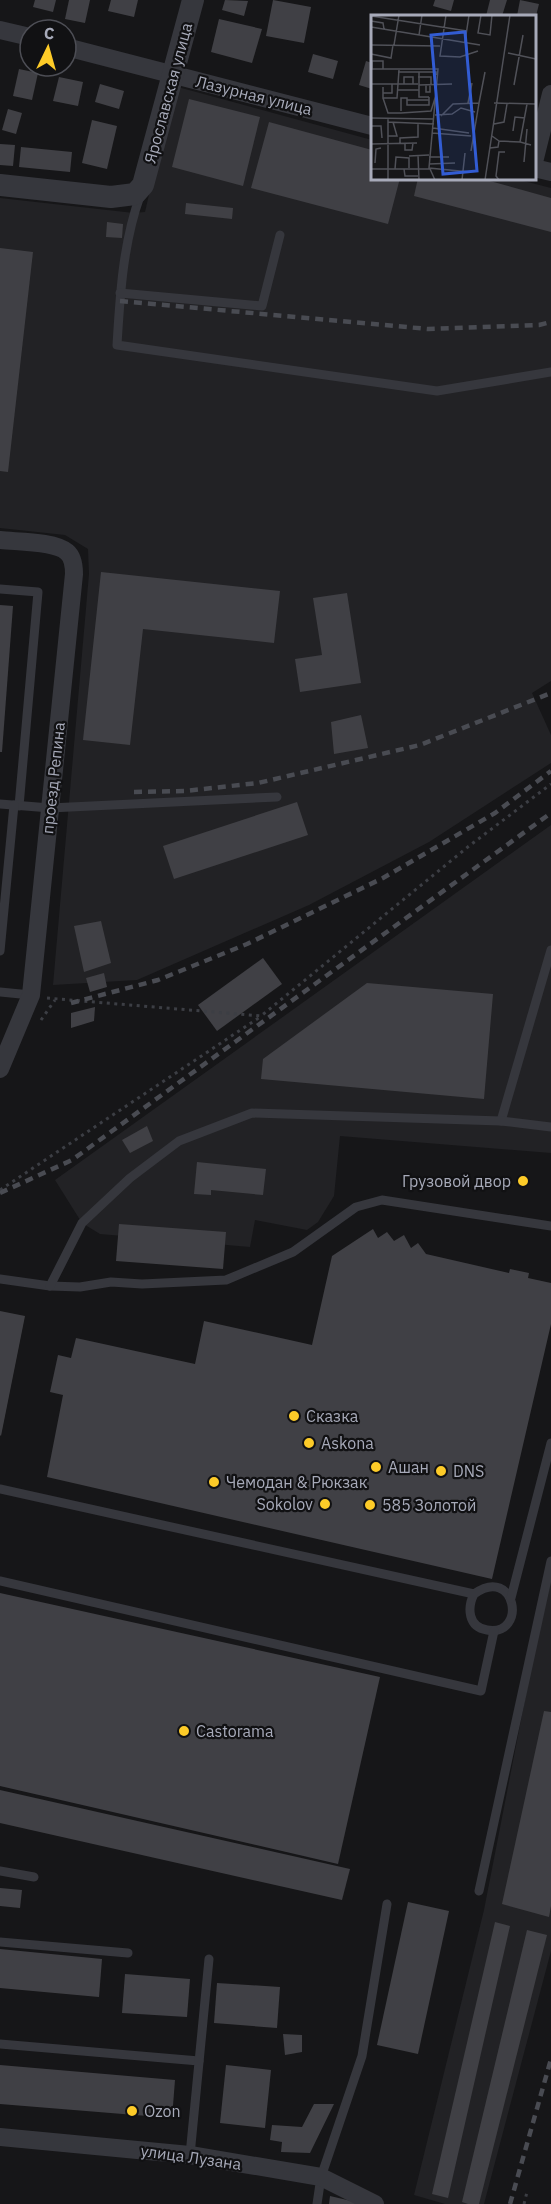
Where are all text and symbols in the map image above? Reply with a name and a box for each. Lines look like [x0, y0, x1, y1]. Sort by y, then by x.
inset map [371, 15, 536, 180]
north arrow [18, 18, 78, 78]
street label: Ярославская улица [140, 20, 197, 166]
text: С [43, 23, 55, 43]
street label: Лазурная улица [194, 71, 315, 119]
street label: проезд Репина [37, 721, 69, 835]
place label: Грузовой двор [402, 1171, 511, 1191]
marker: Грузовой двор [516, 1174, 530, 1188]
place label: Сказка [306, 1406, 359, 1426]
marker: Сказка [287, 1409, 301, 1423]
place label: Askona [321, 1433, 374, 1453]
marker: Askona [302, 1436, 316, 1450]
place label: Ашан [388, 1457, 429, 1477]
marker: Ашан [369, 1460, 383, 1474]
place label: DNS [453, 1461, 484, 1481]
marker: DNS [434, 1464, 448, 1478]
place label: Чемодан & Рюкзак [226, 1472, 368, 1492]
marker: Чемодан & Рюкзак [207, 1475, 221, 1489]
place label: Sokolov [257, 1494, 313, 1514]
place label: 585 Золотой [382, 1495, 476, 1515]
marker: Sokolov [318, 1497, 332, 1511]
marker: 585 Золотой [363, 1498, 377, 1512]
place label: Castorama [196, 1721, 274, 1741]
marker: Castorama [177, 1724, 191, 1738]
place label: Ozon [144, 2101, 181, 2121]
marker: Ozon [125, 2104, 139, 2118]
street label: улица Лузана [139, 2140, 243, 2174]

